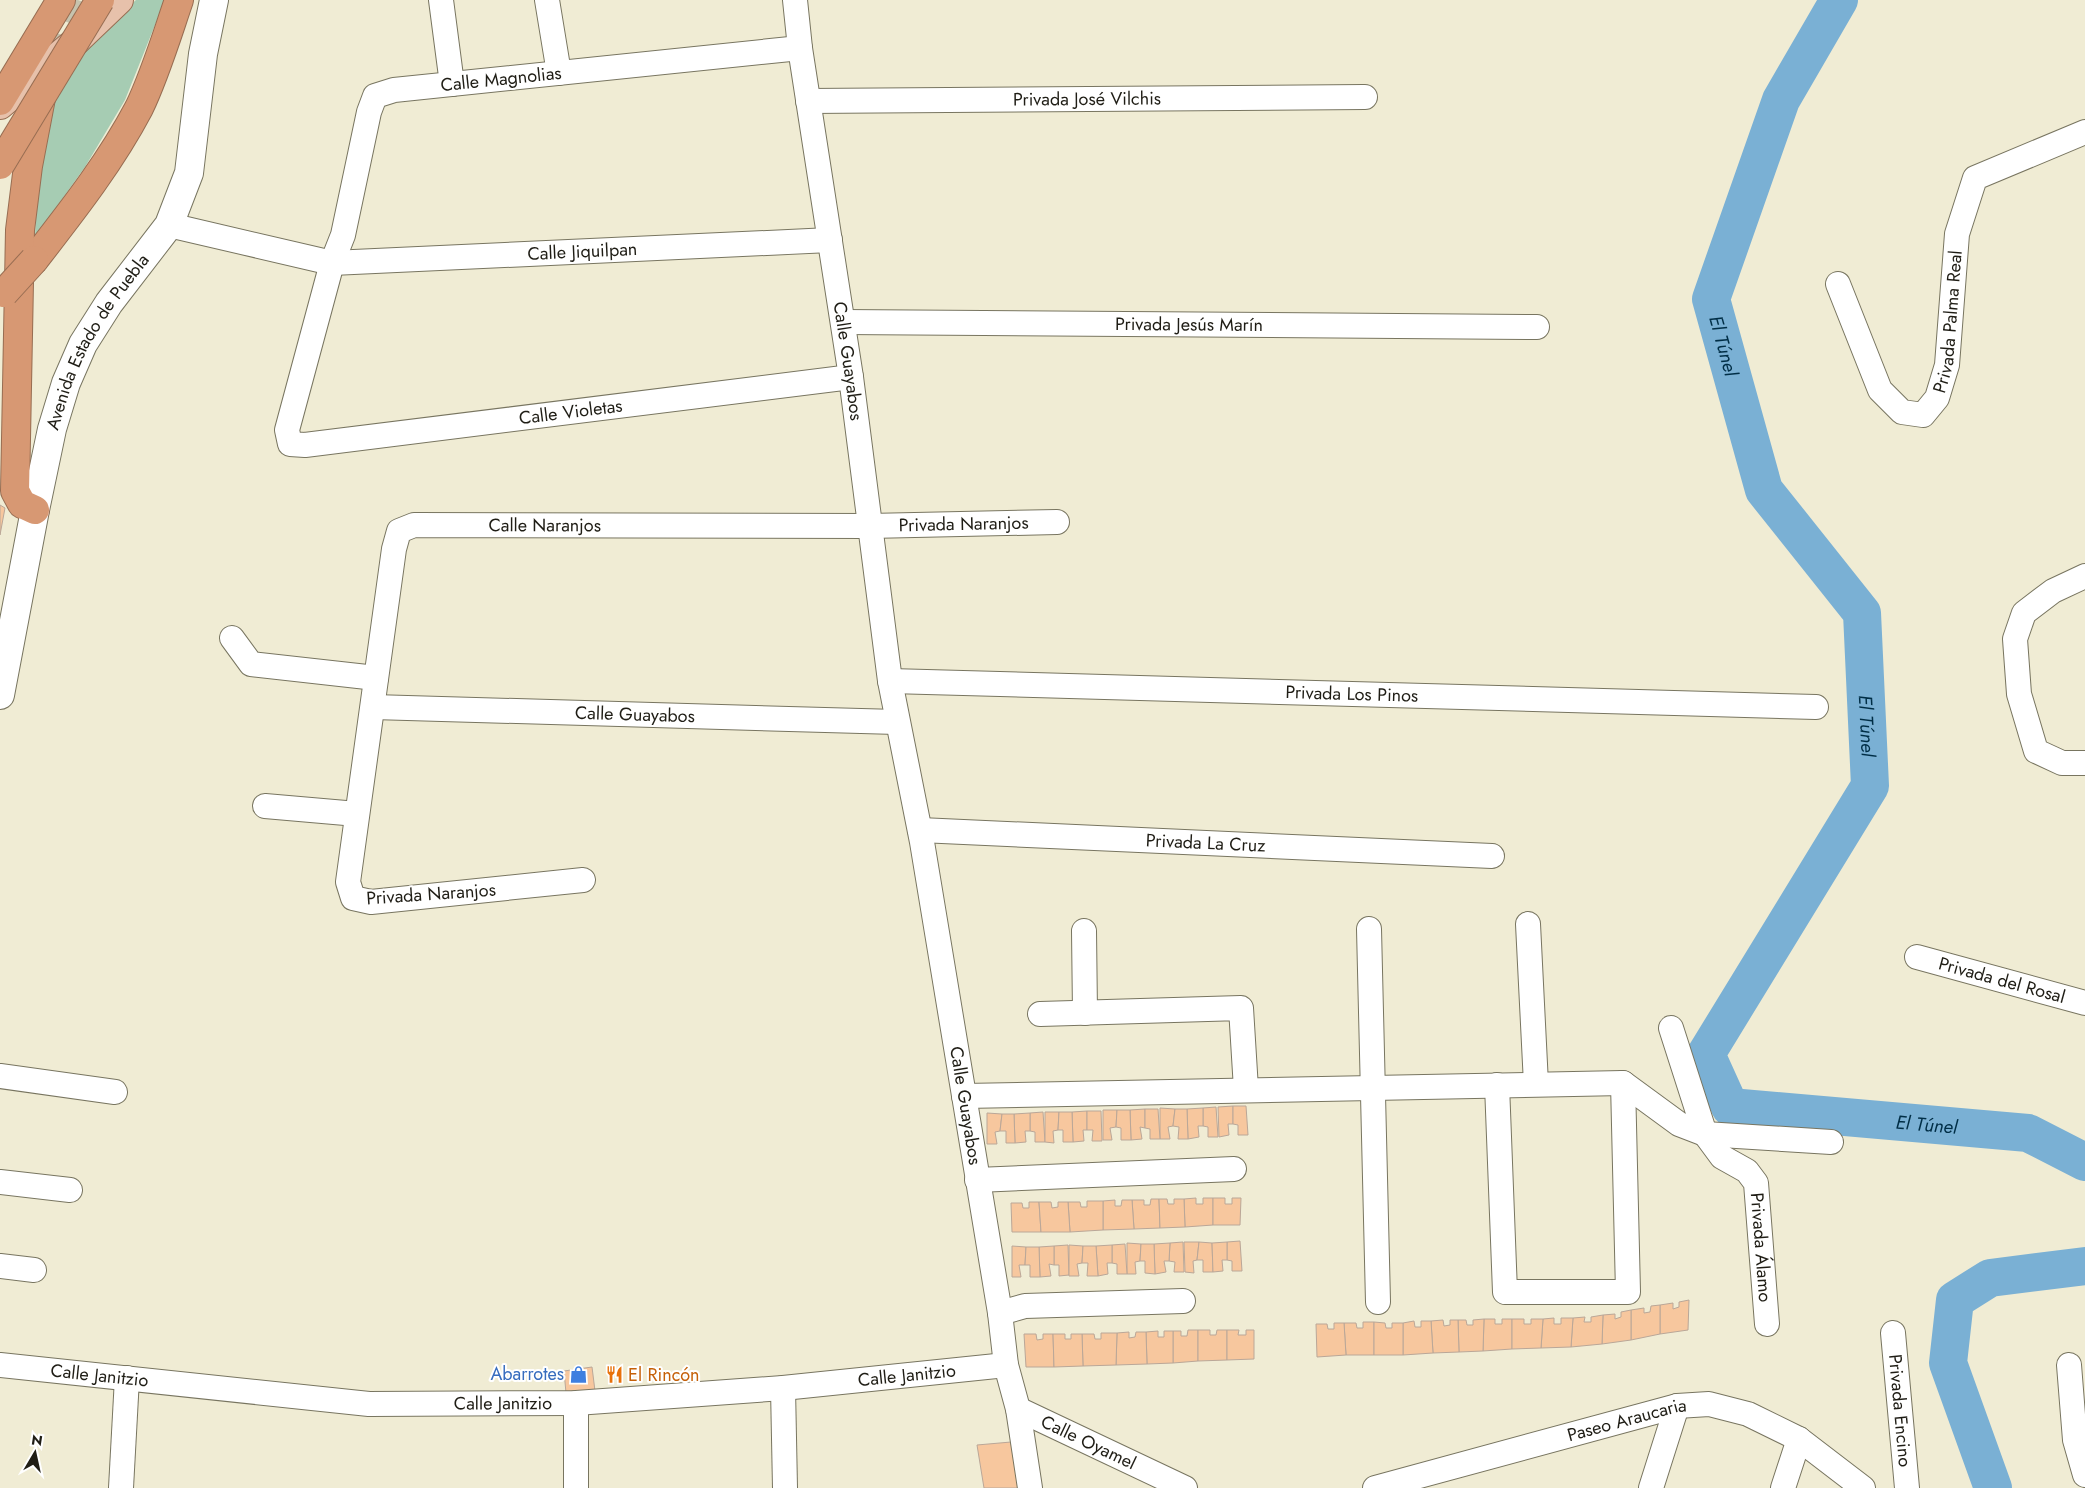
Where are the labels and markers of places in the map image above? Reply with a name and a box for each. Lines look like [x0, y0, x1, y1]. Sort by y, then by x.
place label: Abarrotes [490, 1361, 564, 1387]
place label: El Rincón [628, 1362, 700, 1388]
shop icon: Abarrotes [568, 1364, 588, 1384]
restaurant icon: El Rincón [604, 1365, 624, 1385]

